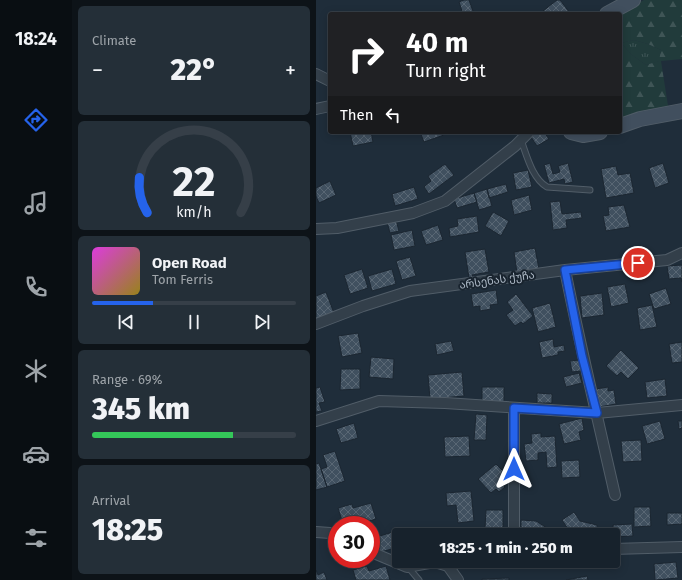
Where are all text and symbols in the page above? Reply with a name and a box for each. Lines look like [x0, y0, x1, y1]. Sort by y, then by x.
text: 40 m [406, 26, 469, 59]
text: 18:24 [15, 28, 57, 50]
icon: right [340, 28, 392, 80]
text: Climate [92, 33, 136, 48]
text: 22° [171, 52, 218, 88]
text: − [92, 57, 103, 84]
text: + [285, 57, 296, 84]
text: Turn right [406, 60, 486, 82]
icon: left [382, 104, 404, 126]
icon: directions [22, 106, 50, 134]
text: Then [340, 106, 374, 124]
text: 22 [172, 157, 216, 207]
icon: music [22, 189, 50, 217]
text: km/h [176, 204, 212, 221]
pin [621, 246, 655, 280]
icon: arrive [627, 252, 649, 274]
text: Open Road [152, 254, 227, 272]
street label: არსენას ქუჩა [459, 268, 535, 292]
text: Tom Ferris [152, 272, 213, 287]
icon: phone [22, 273, 50, 301]
icon: previous [115, 311, 137, 333]
icon: pause [183, 311, 205, 333]
icon: next [251, 311, 273, 333]
icon: climate [22, 357, 50, 385]
text: Range · 69% [92, 372, 162, 387]
text: 345 km [92, 391, 190, 427]
icon: car [22, 440, 50, 468]
position arrow [493, 448, 535, 490]
text: Arrival [92, 493, 130, 508]
text: 18:25 [92, 512, 163, 548]
speed limit sign: 30 [328, 516, 380, 568]
icon: filters [22, 524, 50, 552]
text: 18:25 · 1 min · 250 m [439, 539, 573, 557]

